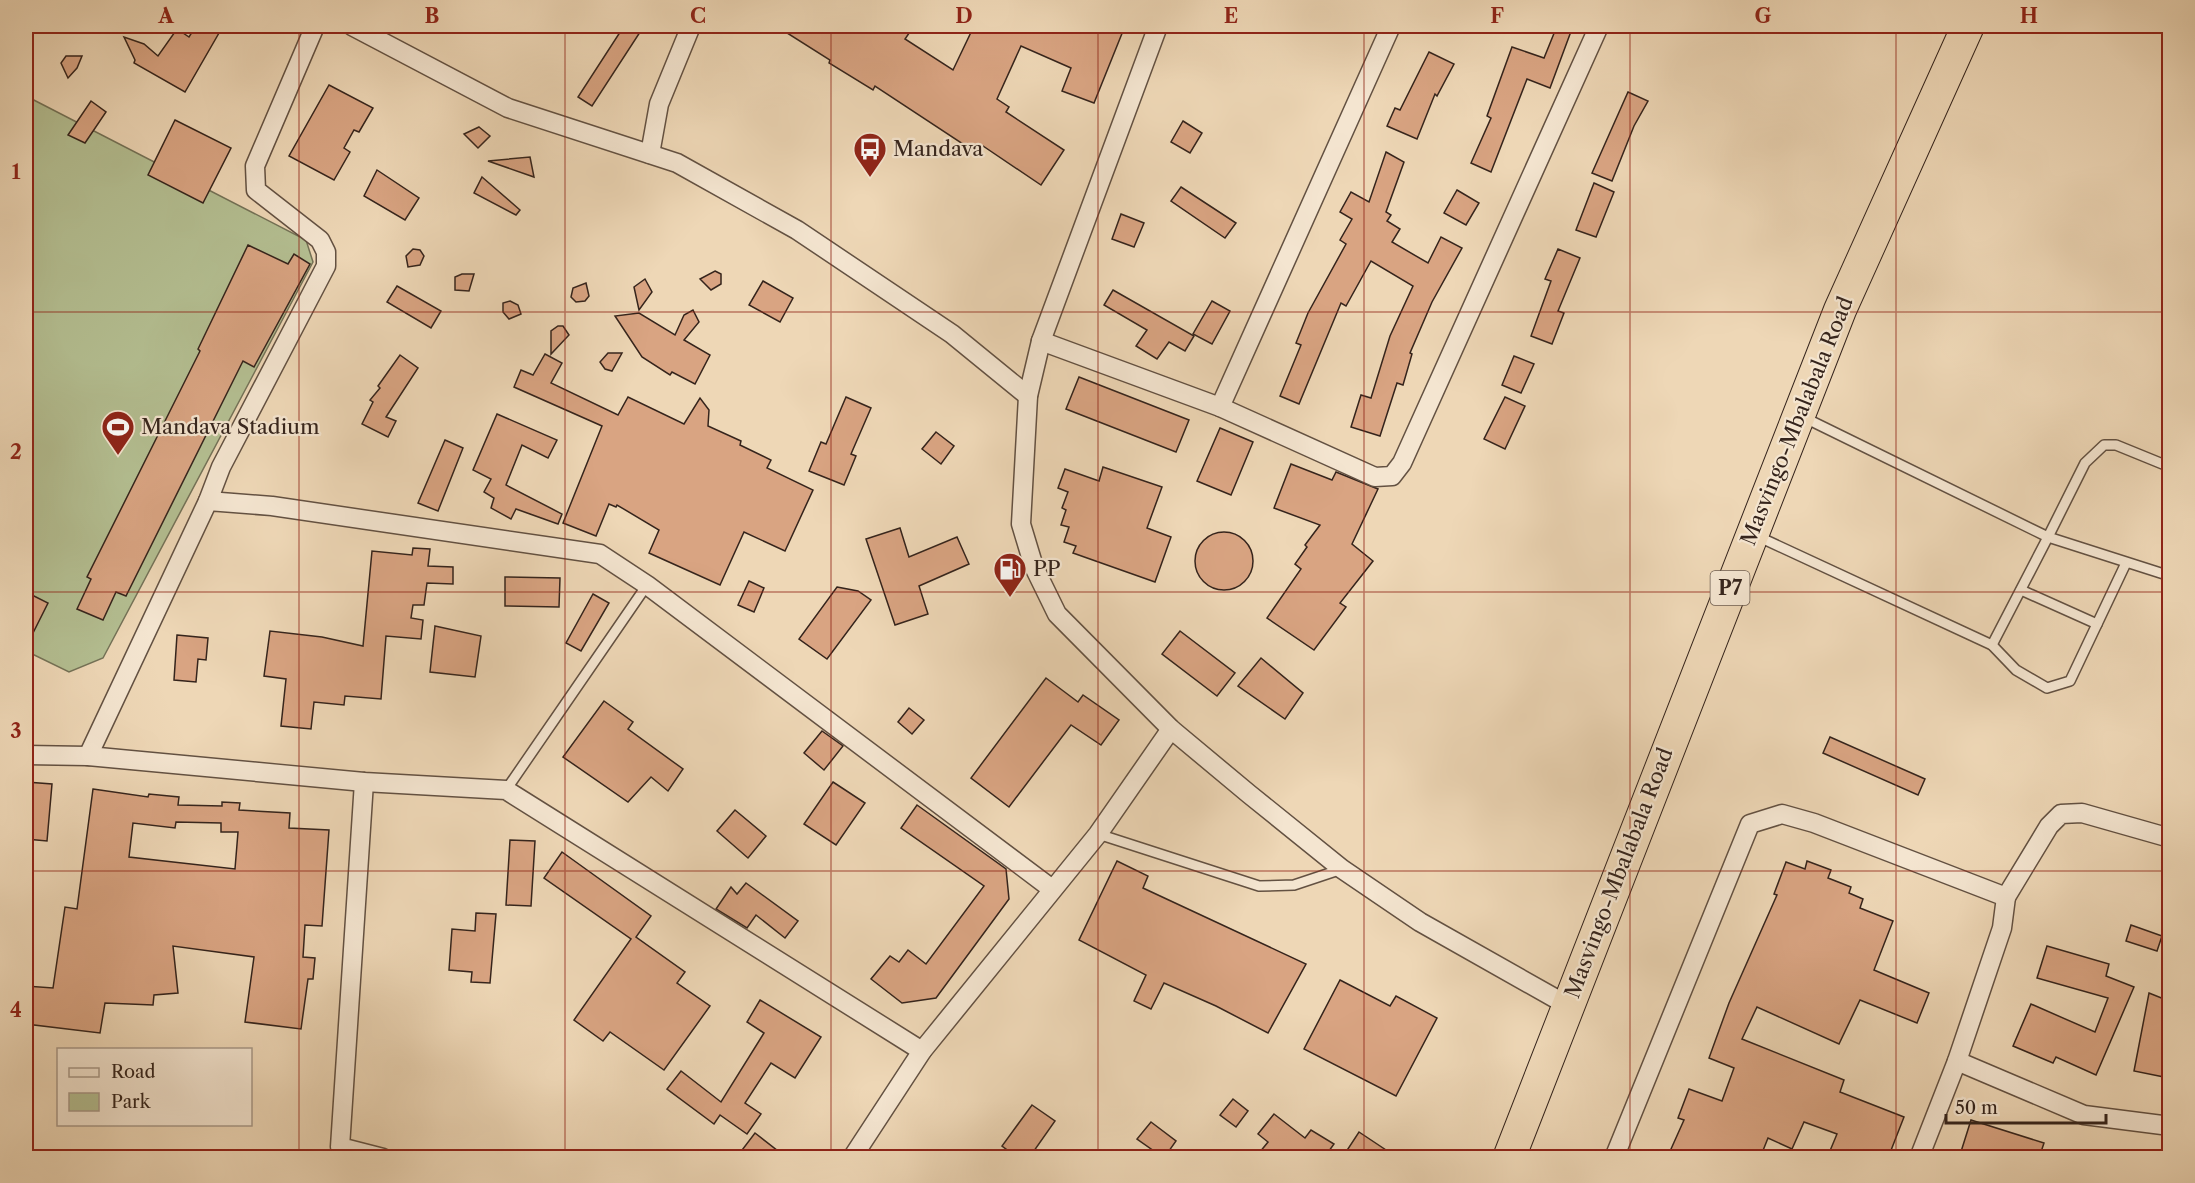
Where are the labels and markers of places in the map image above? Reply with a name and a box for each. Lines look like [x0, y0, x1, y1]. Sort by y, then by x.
bus stop icon: Mandava [852, 131, 888, 178]
place label: Mandava [893, 136, 984, 161]
sports icon: Mandava Stadium [100, 409, 136, 456]
place label: Mandava Stadium [141, 414, 320, 439]
fuel station icon: PP [992, 551, 1028, 598]
place label: PP [1033, 556, 1061, 581]

